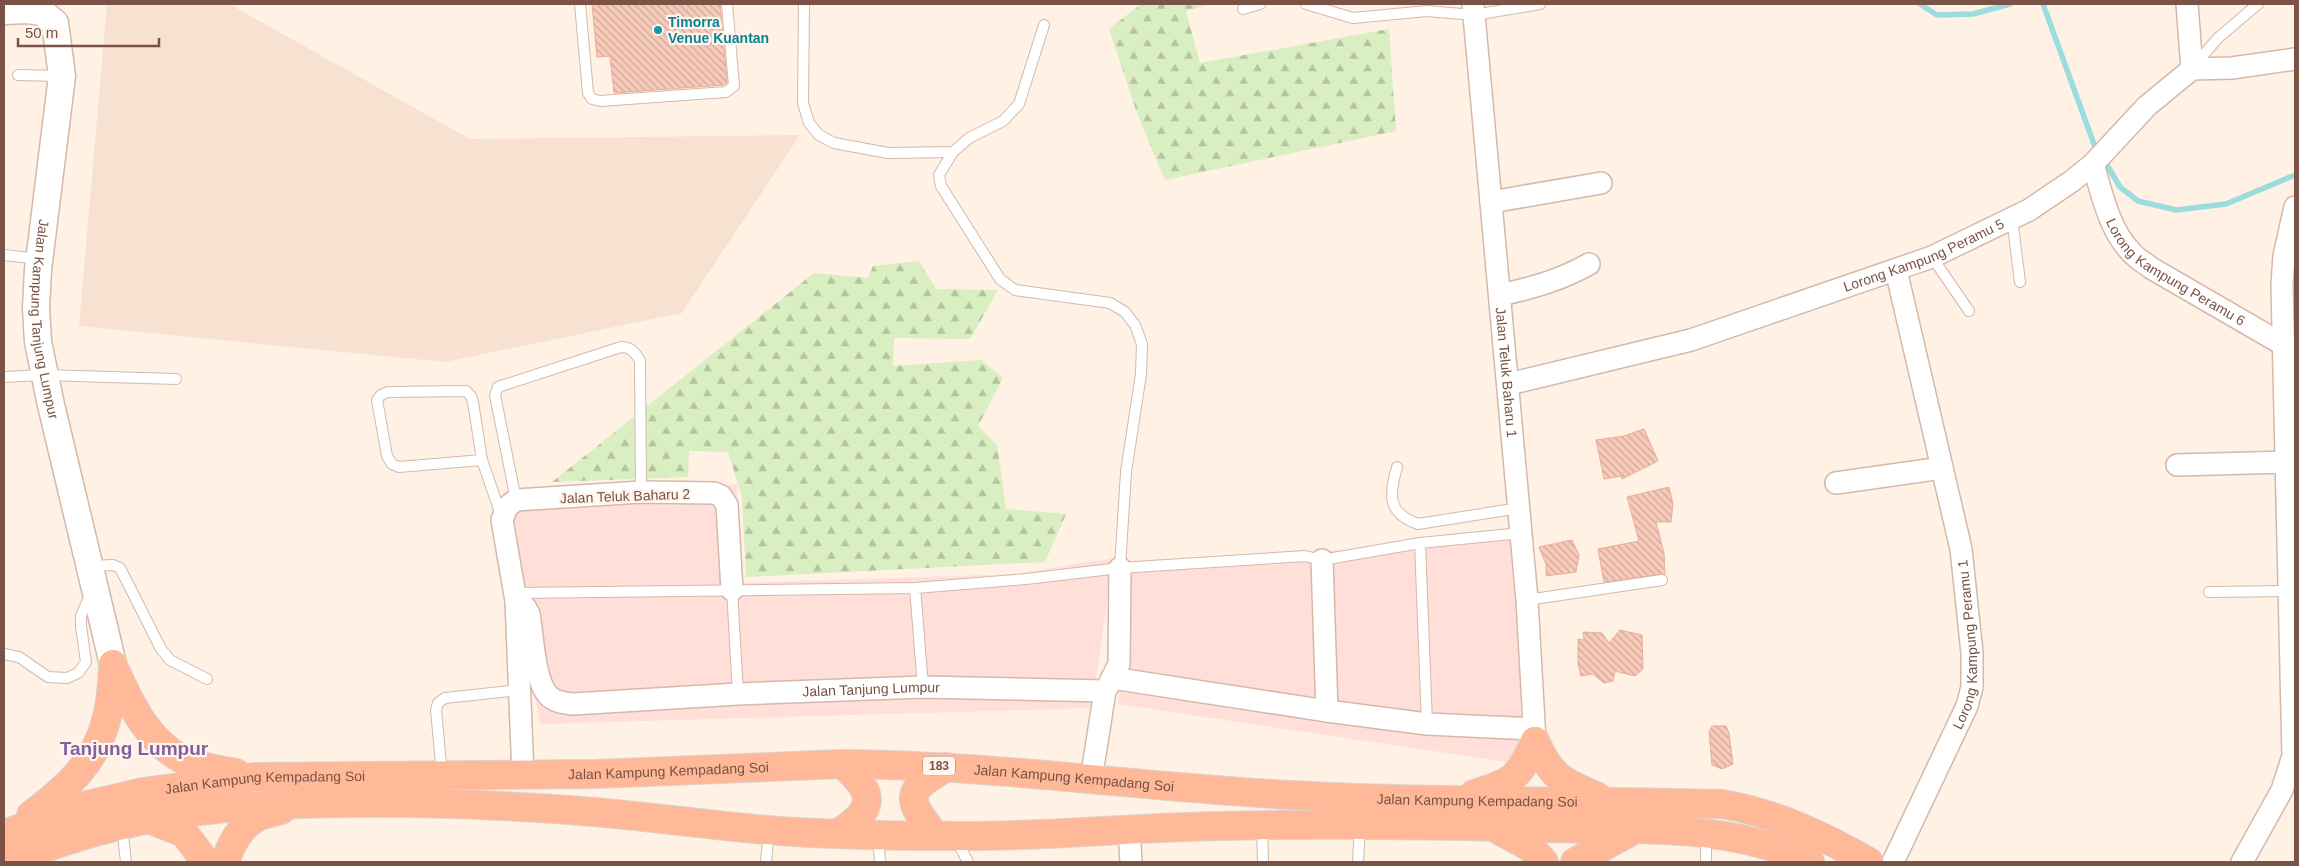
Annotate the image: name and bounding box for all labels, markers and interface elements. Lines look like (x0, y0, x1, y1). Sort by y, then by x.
place label: Timorra Venue Kuantan (668, 14, 769, 46)
scale bar (18, 15, 159, 47)
text: 50 m (25, 24, 58, 41)
marker: Timorra Venue Kuantan (652, 24, 664, 36)
street label: Lorong Kampung Peramu 5 (1841, 215, 2007, 295)
street label: Lorong Kampung Peramu 6 (2103, 216, 2248, 329)
street label: Jalan Kampung Tanjung Lumpur (28, 218, 62, 421)
street label: Jalan Teluk Baharu 1 (1493, 307, 1520, 438)
street label: Jalan Teluk Baharu 2 (560, 486, 691, 506)
street label: Lorong Kampung Peramu 1 (1949, 559, 1980, 732)
street label: Jalan Tanjung Lumpur (802, 679, 940, 700)
district label: Tanjung Lumpur (60, 738, 209, 759)
road number: 183 (923, 756, 955, 776)
street label: Jalan Kampung Kempadang Soi (568, 759, 769, 782)
street label: Jalan Kampung Kempadang Soi (973, 761, 1175, 795)
street label: Jalan Kampung Kempadang Soi (164, 768, 365, 797)
street label: Jalan Kampung Kempadang Soi (1376, 791, 1578, 810)

